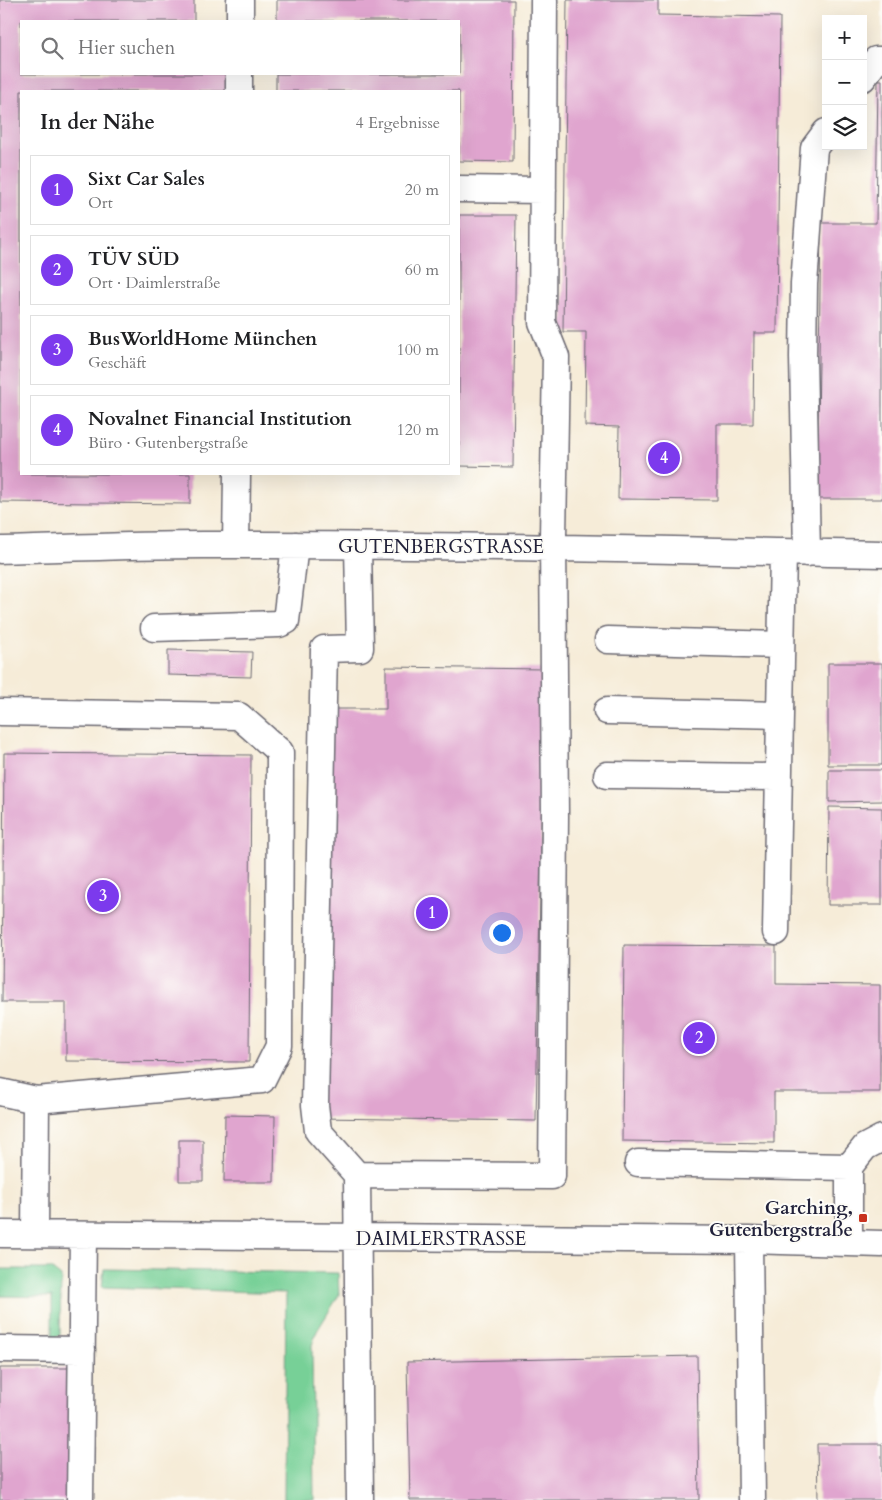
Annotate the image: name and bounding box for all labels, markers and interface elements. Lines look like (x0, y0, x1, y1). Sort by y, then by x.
map controls (822, 15, 867, 150)
button: + (822, 15, 867, 60)
search box (20, 20, 460, 75)
icon: search (38, 34, 66, 62)
text: Hier suchen (78, 35, 175, 61)
button: − (822, 60, 867, 105)
button: layers (822, 105, 867, 150)
text: In der Nähe (40, 108, 155, 137)
text: 4 Ergebnisse (355, 112, 440, 134)
text: Sixt Car Sales (88, 166, 205, 192)
text: 1 (53, 179, 61, 201)
text: 20 m (405, 179, 439, 201)
text: Ort (88, 192, 113, 214)
text: TÜV SÜD (88, 246, 179, 272)
text: 2 (53, 259, 61, 281)
text: 60 m (405, 259, 439, 281)
text: Ort · Daimlerstraße (88, 272, 220, 294)
text: BusWorldHome München (88, 326, 317, 352)
text: 3 (53, 339, 61, 361)
text: 100 m (397, 339, 439, 361)
text: Geschäft (88, 352, 146, 374)
text: Novalnet Financial Institution (88, 406, 352, 432)
text: 4 (53, 419, 61, 441)
text: 120 m (397, 419, 439, 441)
text: Büro · Gutenbergstraße (88, 432, 248, 454)
pin: 4 (648, 439, 680, 477)
street label: GUTENBERGSTRASSE (338, 534, 544, 560)
pin: 3 (87, 877, 119, 915)
pin: 1 (416, 894, 448, 932)
your location (489, 920, 515, 946)
pin: 2 (683, 1019, 715, 1057)
place label: Garching, Gutenbergstraße (709, 1195, 853, 1243)
marker: Garching, Gutenbergstraße (857, 1212, 869, 1224)
street label: DAIMLERSTRASSE (356, 1226, 526, 1252)

